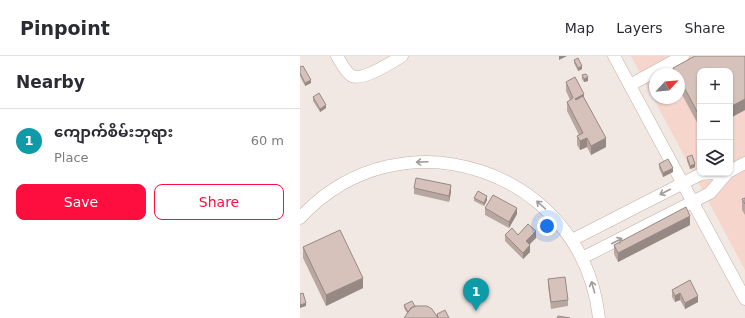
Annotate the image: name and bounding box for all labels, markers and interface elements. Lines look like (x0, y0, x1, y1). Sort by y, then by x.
text: Pinpoint (20, 17, 110, 39)
text: Map (565, 20, 594, 36)
text: Layers (616, 20, 663, 36)
text: Share (685, 20, 725, 36)
north arrow (649, 68, 685, 104)
map controls (697, 68, 733, 176)
button: + (697, 68, 733, 104)
text: Nearby (16, 72, 85, 92)
button: − (697, 104, 733, 140)
text: ကျောက်စိမ်းဘုရား (54, 123, 173, 141)
text: 1 (24, 133, 34, 148)
text: 60 m (251, 133, 284, 148)
button: layers (697, 140, 733, 176)
text: Place (54, 150, 89, 165)
one-way arrow (416, 158, 429, 166)
button: Save (16, 184, 146, 220)
button: Share (154, 184, 284, 220)
one-way arrow (660, 189, 672, 196)
one-way arrow (536, 201, 547, 210)
your location (537, 216, 557, 236)
one-way arrow (610, 236, 622, 244)
pin: 1 (463, 278, 489, 311)
one-way arrow (589, 281, 596, 294)

